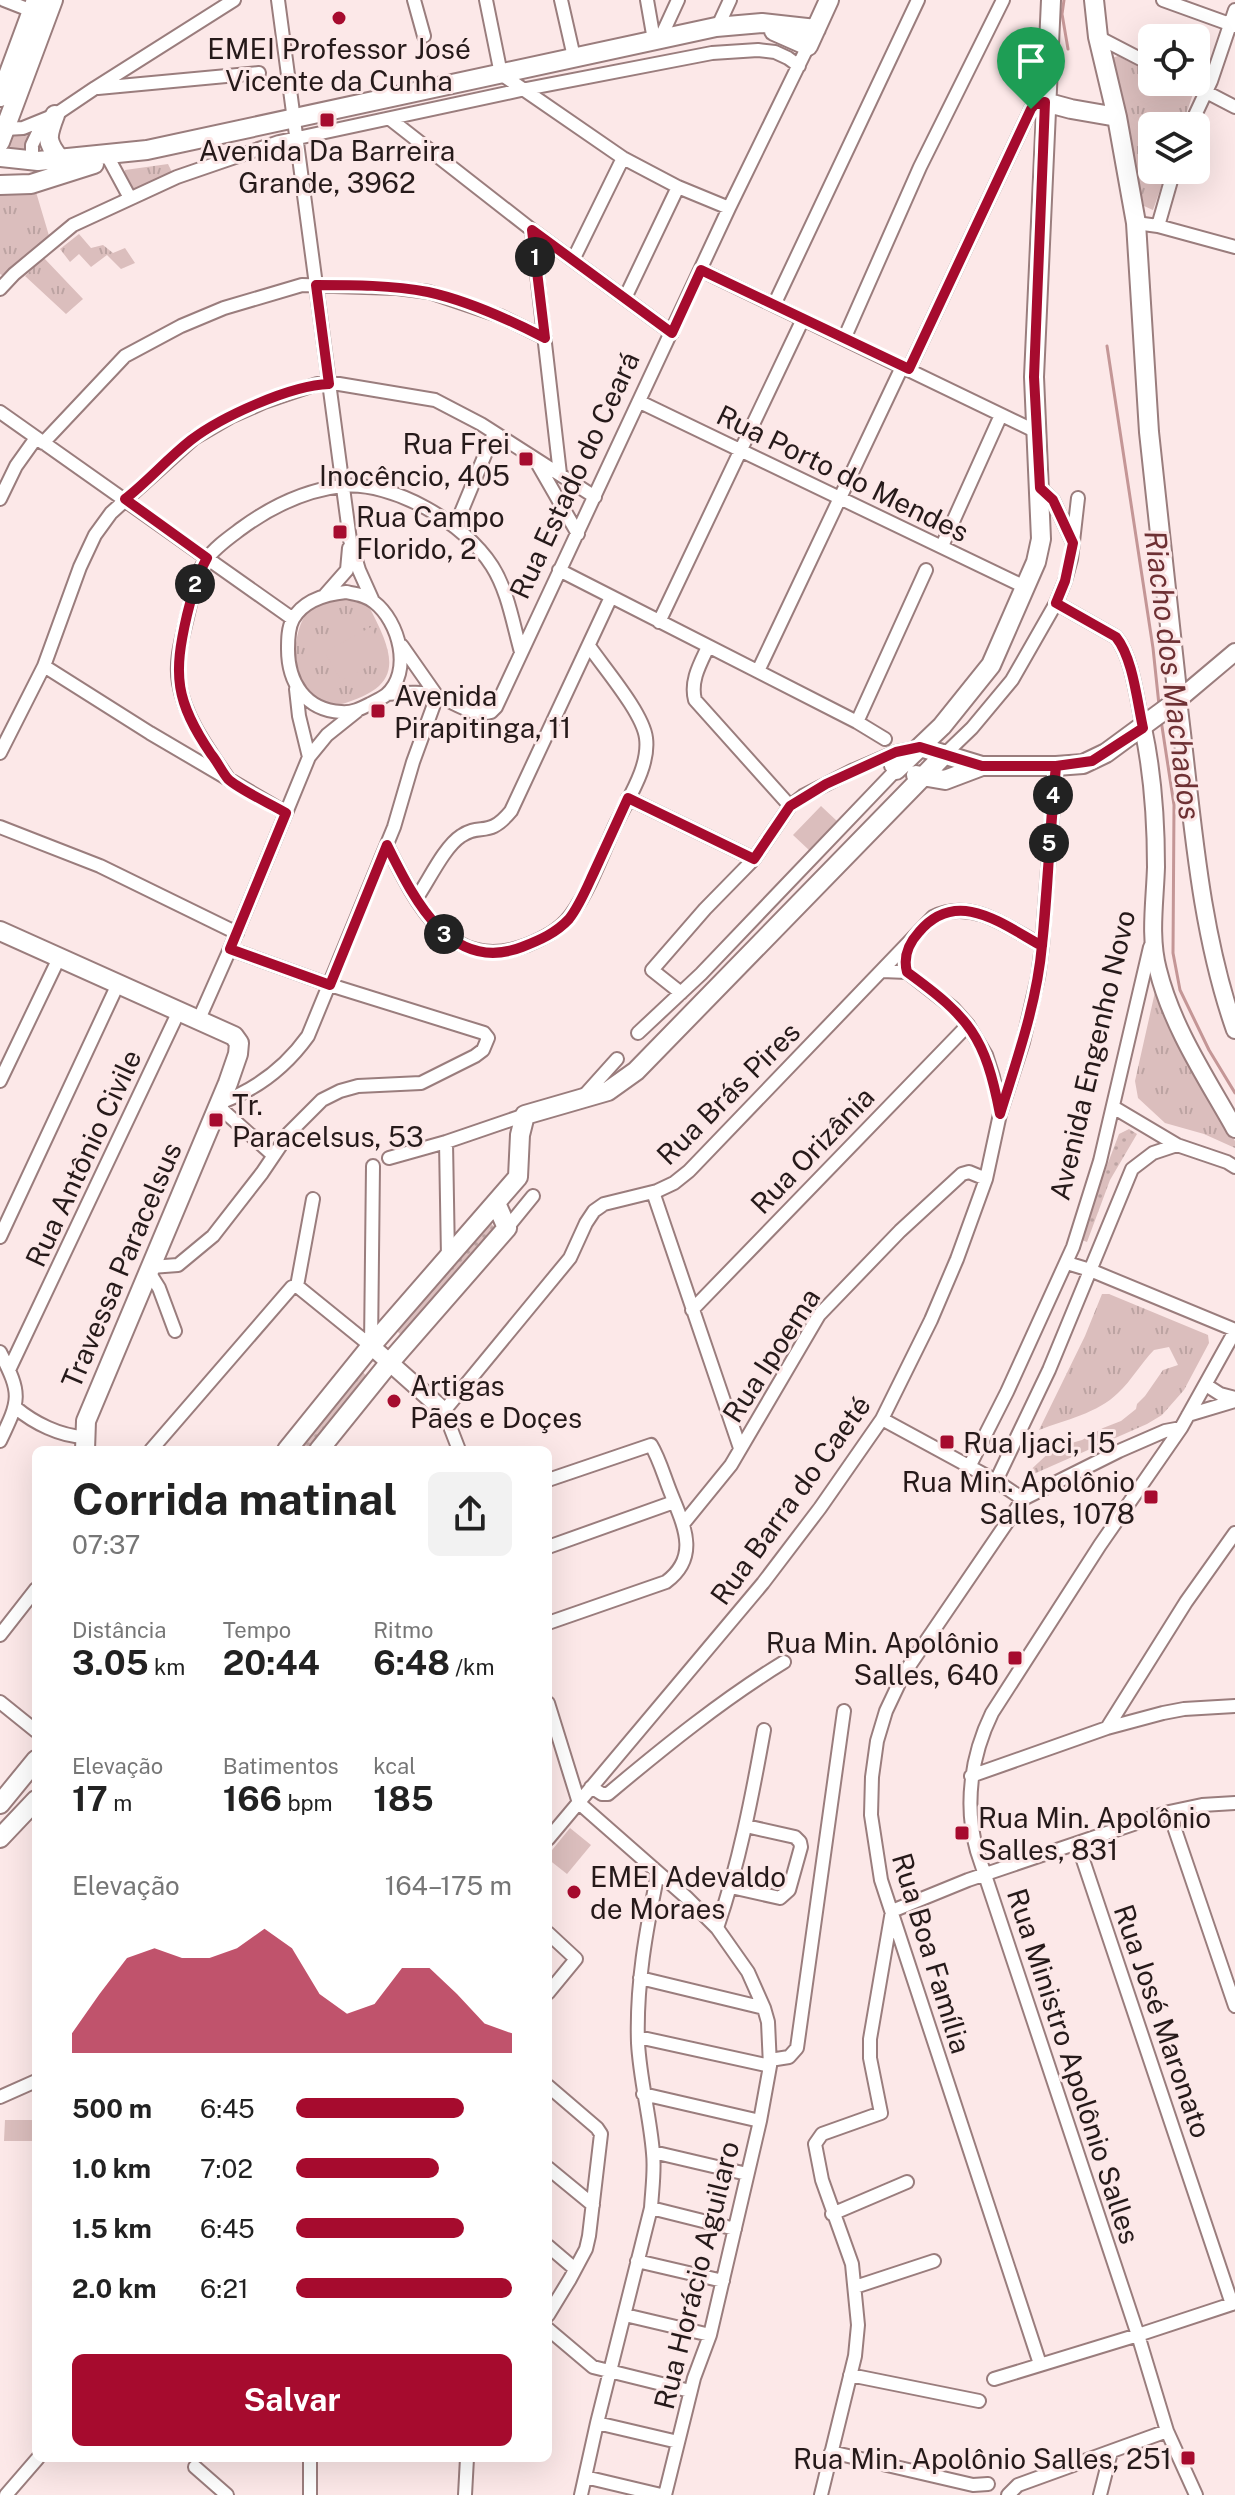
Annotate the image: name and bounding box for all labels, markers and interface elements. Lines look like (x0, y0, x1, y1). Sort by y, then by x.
marker: EMEI Professor José Vicente da Cunha (330, 9, 348, 27)
map controls (1138, 24, 1210, 184)
button: locate (1138, 24, 1210, 96)
pin (997, 27, 1065, 109)
place label: EMEI Professor José Vicente da Cunha (207, 32, 471, 97)
icon: arrive (1009, 39, 1053, 83)
marker: Avenida Da Barreira Grande, 3962 (318, 111, 336, 129)
button: layers (1138, 112, 1210, 184)
place label: Avenida Da Barreira Grande, 3962 (199, 134, 455, 199)
pin: 1 (515, 237, 555, 277)
text: 1 (530, 244, 540, 270)
street label: Rua Estado do Ceará (502, 346, 646, 604)
street label: Rua Porto do Mendes (712, 398, 974, 548)
place label: Rua Frei Inocêncio, 405 (319, 427, 510, 492)
marker: Rua Frei Inocêncio, 405 (517, 450, 535, 468)
place label: Rua Campo Florido, 2 (356, 500, 505, 565)
marker: Rua Campo Florido, 2 (331, 523, 349, 541)
water label: Riacho dos Machados (1137, 528, 1209, 822)
pin: 2 (175, 564, 215, 604)
text: 2 (188, 571, 202, 597)
place label: Avenida Pirapitinga, 11 (394, 679, 571, 744)
marker: Avenida Pirapitinga, 11 (369, 702, 387, 720)
pin: 4 (1033, 775, 1073, 815)
text: 4 (1046, 782, 1060, 808)
pin: 5 (1029, 823, 1069, 863)
text: 5 (1042, 830, 1056, 856)
street label: Avenida Engenho Novo (1043, 907, 1141, 1203)
pin: 3 (424, 914, 464, 954)
text: 3 (437, 921, 451, 947)
street label: Rua Brás Pires (650, 1015, 806, 1171)
street label: Rua Antônio Civile (18, 1044, 148, 1272)
street label: Rua Orizânia (743, 1080, 881, 1220)
place label: Tr. Paracelsus, 53 (232, 1088, 424, 1153)
marker: Tr. Paracelsus, 53 (207, 1111, 225, 1129)
street label: Travessa Paracelsus (54, 1137, 188, 1393)
street label: Rua Ipoema (715, 1282, 827, 1428)
place label: Artigas Pães e Doçes (410, 1369, 582, 1434)
street label: Rua Barra do Caeté (703, 1389, 877, 1611)
marker: Artigas Pães e Doçes (385, 1392, 403, 1410)
place label: Rua Ijaci, 15 (963, 1426, 1116, 1459)
marker: Rua Ijaci, 15 (938, 1433, 956, 1451)
place label: Rua Min. Apolônio Salles, 1078 (902, 1465, 1135, 1530)
button: share (428, 1472, 512, 1556)
text: Corrida matinal (72, 1473, 398, 1525)
marker: Rua Min. Apolônio Salles, 1078 (1142, 1488, 1160, 1506)
text: 07:37 (72, 1529, 140, 1560)
text: Distância (72, 1617, 166, 1643)
text: Tempo (223, 1617, 291, 1643)
text: Ritmo (373, 1617, 434, 1643)
place label: Rua Min. Apolônio Salles, 640 (766, 1626, 999, 1691)
text: 3.05 (72, 1643, 149, 1683)
text: 20:44 (223, 1643, 320, 1683)
text: 6:48 (373, 1643, 450, 1683)
marker: Rua Min. Apolônio Salles, 640 (1006, 1649, 1024, 1667)
text: km (149, 1654, 185, 1680)
text: /km (450, 1654, 494, 1680)
text: Elevação (72, 1753, 163, 1779)
text: Batimentos (223, 1753, 339, 1779)
text: kcal (373, 1753, 416, 1779)
text: 17 (72, 1779, 108, 1819)
text: 166 (223, 1779, 282, 1819)
text: 185 (373, 1779, 434, 1819)
text: m (108, 1790, 132, 1816)
text: bpm (282, 1790, 333, 1816)
place label: Rua Min. Apolônio Salles, 831 (978, 1801, 1211, 1866)
marker: Rua Min. Apolônio Salles, 831 (953, 1824, 971, 1842)
street label: Rua Boa Família (886, 1849, 978, 2057)
place label: EMEI Adevaldo de Moraes (590, 1860, 786, 1925)
text: Elevação (72, 1870, 180, 1901)
text: 164–175 m (385, 1870, 512, 1901)
marker: EMEI Adevaldo de Moraes (565, 1883, 583, 1901)
street label: Rua Ministro Apolônio Salles (1001, 1884, 1147, 2248)
street label: Rua José Maronato (1108, 1900, 1218, 2142)
text: 500 m (72, 2093, 152, 2124)
text: 6:45 (200, 2093, 255, 2124)
street label: Rua Horácio Aguilaro (647, 2138, 745, 2412)
text: 1.0 km (72, 2153, 151, 2184)
text: 7:02 (200, 2153, 253, 2184)
text: 1.5 km (72, 2213, 152, 2244)
text: 6:45 (200, 2213, 255, 2244)
text: 2.0 km (72, 2273, 157, 2304)
text: 6:21 (200, 2273, 249, 2304)
button: Salvar (72, 2354, 512, 2446)
place label: Rua Min. Apolônio Salles, 251 (793, 2442, 1172, 2475)
marker: Rua Min. Apolônio Salles, 251 (1179, 2449, 1197, 2467)

